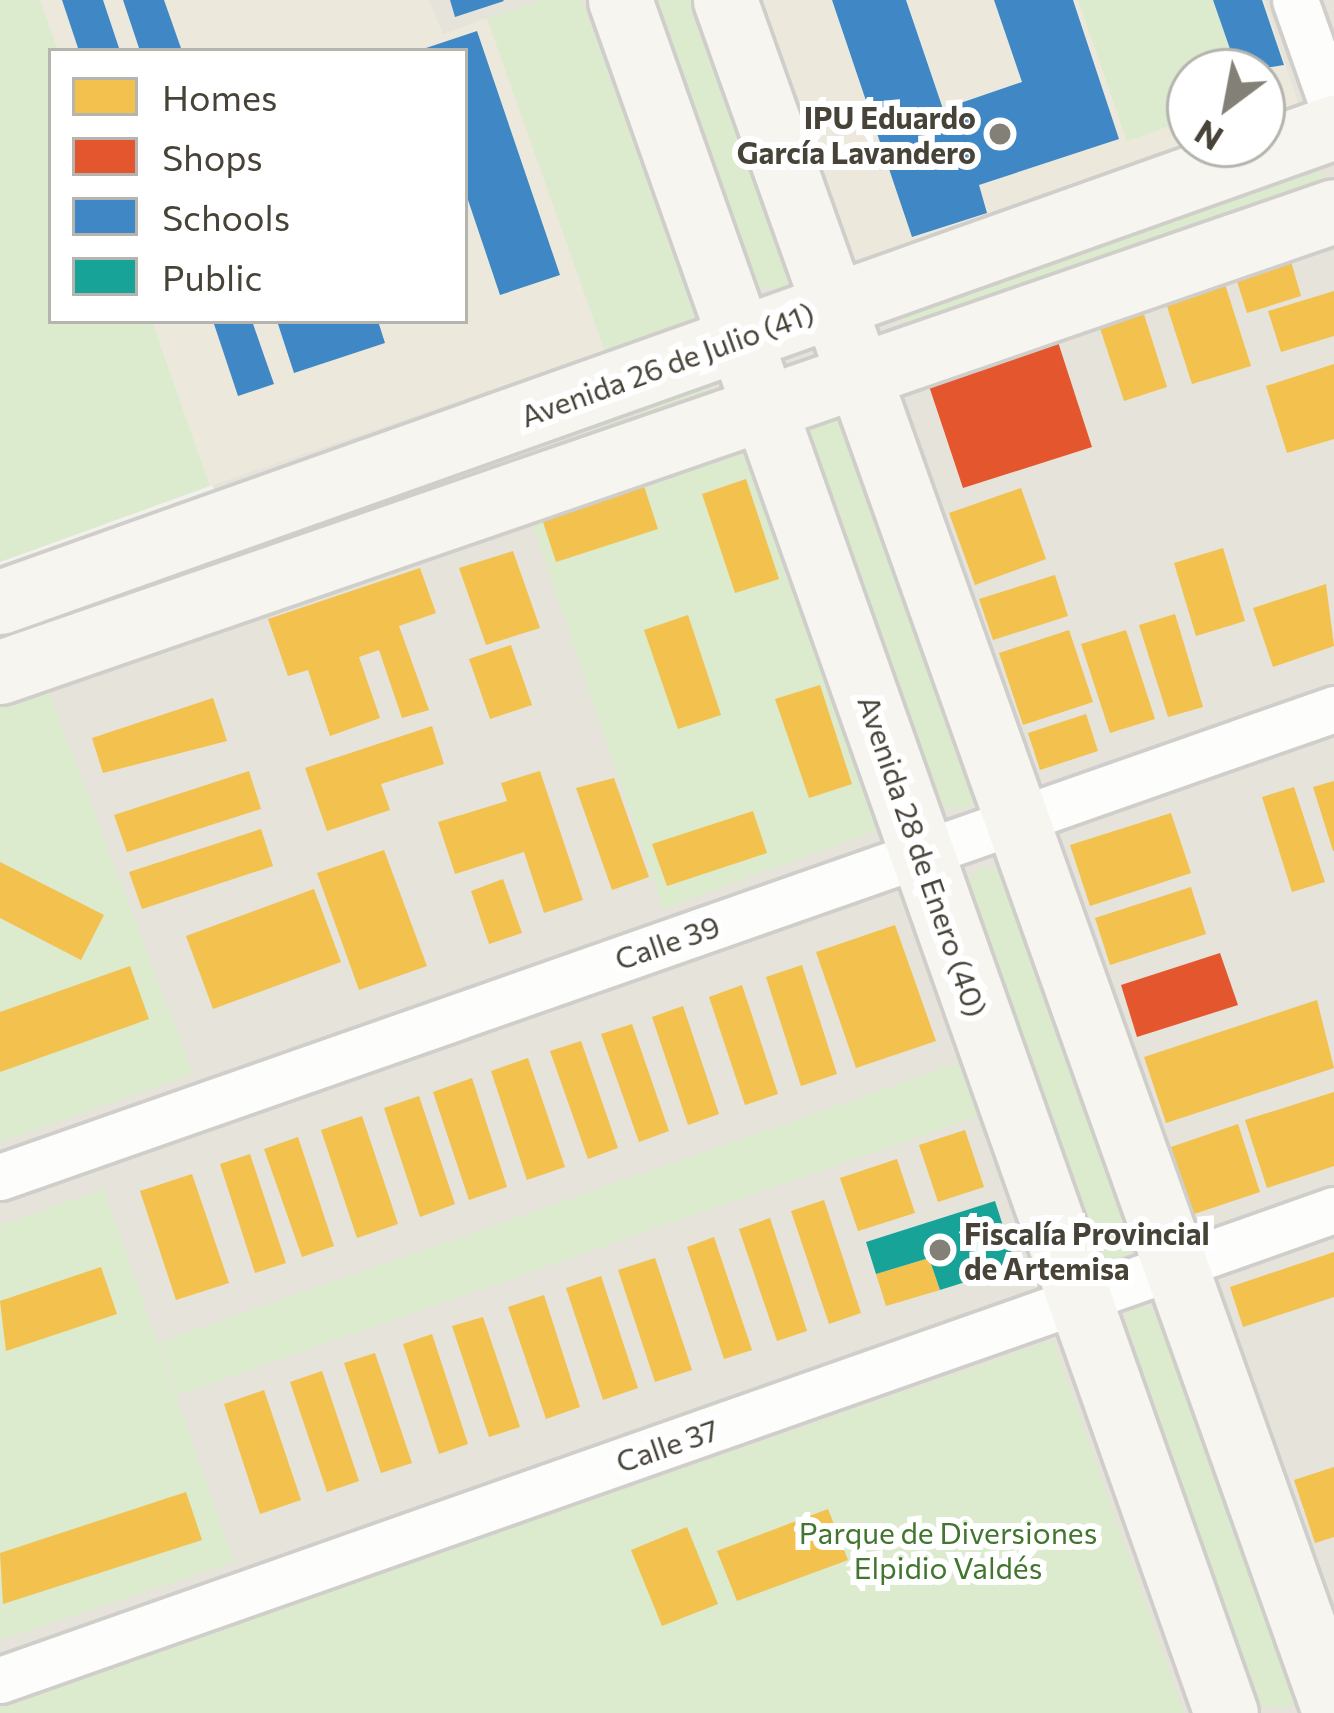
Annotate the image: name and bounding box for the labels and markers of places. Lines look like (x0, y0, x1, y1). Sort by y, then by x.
place label: IPU Eduardo García Lavandero (737, 99, 976, 170)
marker: IPU Eduardo García Lavandero (987, 121, 1013, 147)
place label: Fiscalía Provincial de Artemisa (964, 1215, 1210, 1286)
marker: Fiscalía Provincial de Artemisa (927, 1237, 953, 1263)

